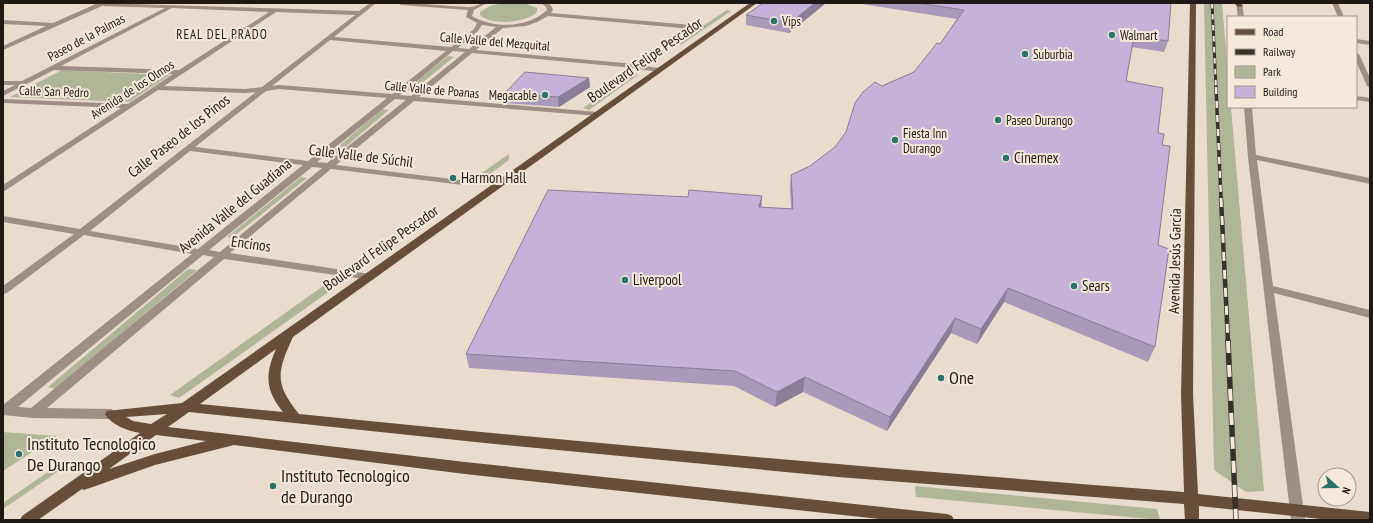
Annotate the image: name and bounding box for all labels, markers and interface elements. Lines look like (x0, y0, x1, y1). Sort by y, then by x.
street label: Paseo de la Palmas (45, 10, 128, 65)
street label: Boulevard Felipe Pescador (583, 12, 707, 106)
place label: Vips (781, 13, 801, 30)
marker: Vips (769, 16, 779, 26)
legend (1227, 16, 1357, 108)
text: Road (1263, 24, 1283, 39)
district label: REAL DEL PRADO (176, 26, 268, 43)
place label: Walmart (1120, 27, 1158, 44)
street label: Calle Valle del Mezquital (439, 28, 551, 55)
marker: Walmart (1107, 30, 1117, 40)
text: Railway (1263, 44, 1296, 59)
place label: Suburbia (1033, 46, 1073, 63)
marker: Suburbia (1020, 49, 1030, 59)
street label: Avenida de los Olmos (87, 56, 177, 123)
text: Park (1263, 64, 1281, 79)
street label: Calle Valle de Poanas (384, 77, 480, 102)
street label: Calle San Pedro (19, 82, 90, 101)
text: Building (1263, 84, 1298, 99)
place label: Megacable (489, 87, 537, 104)
street label: Calle Paseo de los Pinos (124, 90, 234, 181)
marker: Megacable (540, 90, 550, 100)
place label: Paseo Durango (1006, 112, 1073, 129)
marker: Paseo Durango (993, 115, 1003, 125)
place label: Fiesta Inn Durango (903, 125, 947, 157)
marker: Fiesta Inn Durango (890, 135, 900, 145)
street label: Calle Valle de Súchil (308, 140, 415, 171)
place label: Cinemex (1014, 148, 1059, 167)
marker: Cinemex (1001, 153, 1011, 163)
street label: Avenida Valle del Guadiana (174, 154, 295, 257)
place label: Harmon Hall (461, 168, 527, 187)
marker: Harmon Hall (448, 173, 458, 183)
street label: Boulevard Felipe Pescador (319, 200, 443, 294)
street label: Avenida Jesús García (1164, 208, 1185, 314)
street label: Encinos (230, 231, 272, 256)
place label: Liverpool (633, 270, 682, 289)
marker: Liverpool (620, 275, 630, 285)
place label: Sears (1082, 276, 1110, 295)
marker: Sears (1069, 281, 1079, 291)
place label: One (949, 366, 974, 389)
marker: One (936, 373, 946, 383)
place label: Instituto Tecnologico De Durango (27, 432, 156, 476)
marker: Instituto Tecnologico De Durango (14, 449, 24, 459)
place label: Instituto Tecnologico de Durango (281, 464, 410, 508)
north arrow (1317, 467, 1357, 507)
marker: Instituto Tecnologico de Durango (268, 481, 278, 491)
text: N (1339, 485, 1354, 496)

